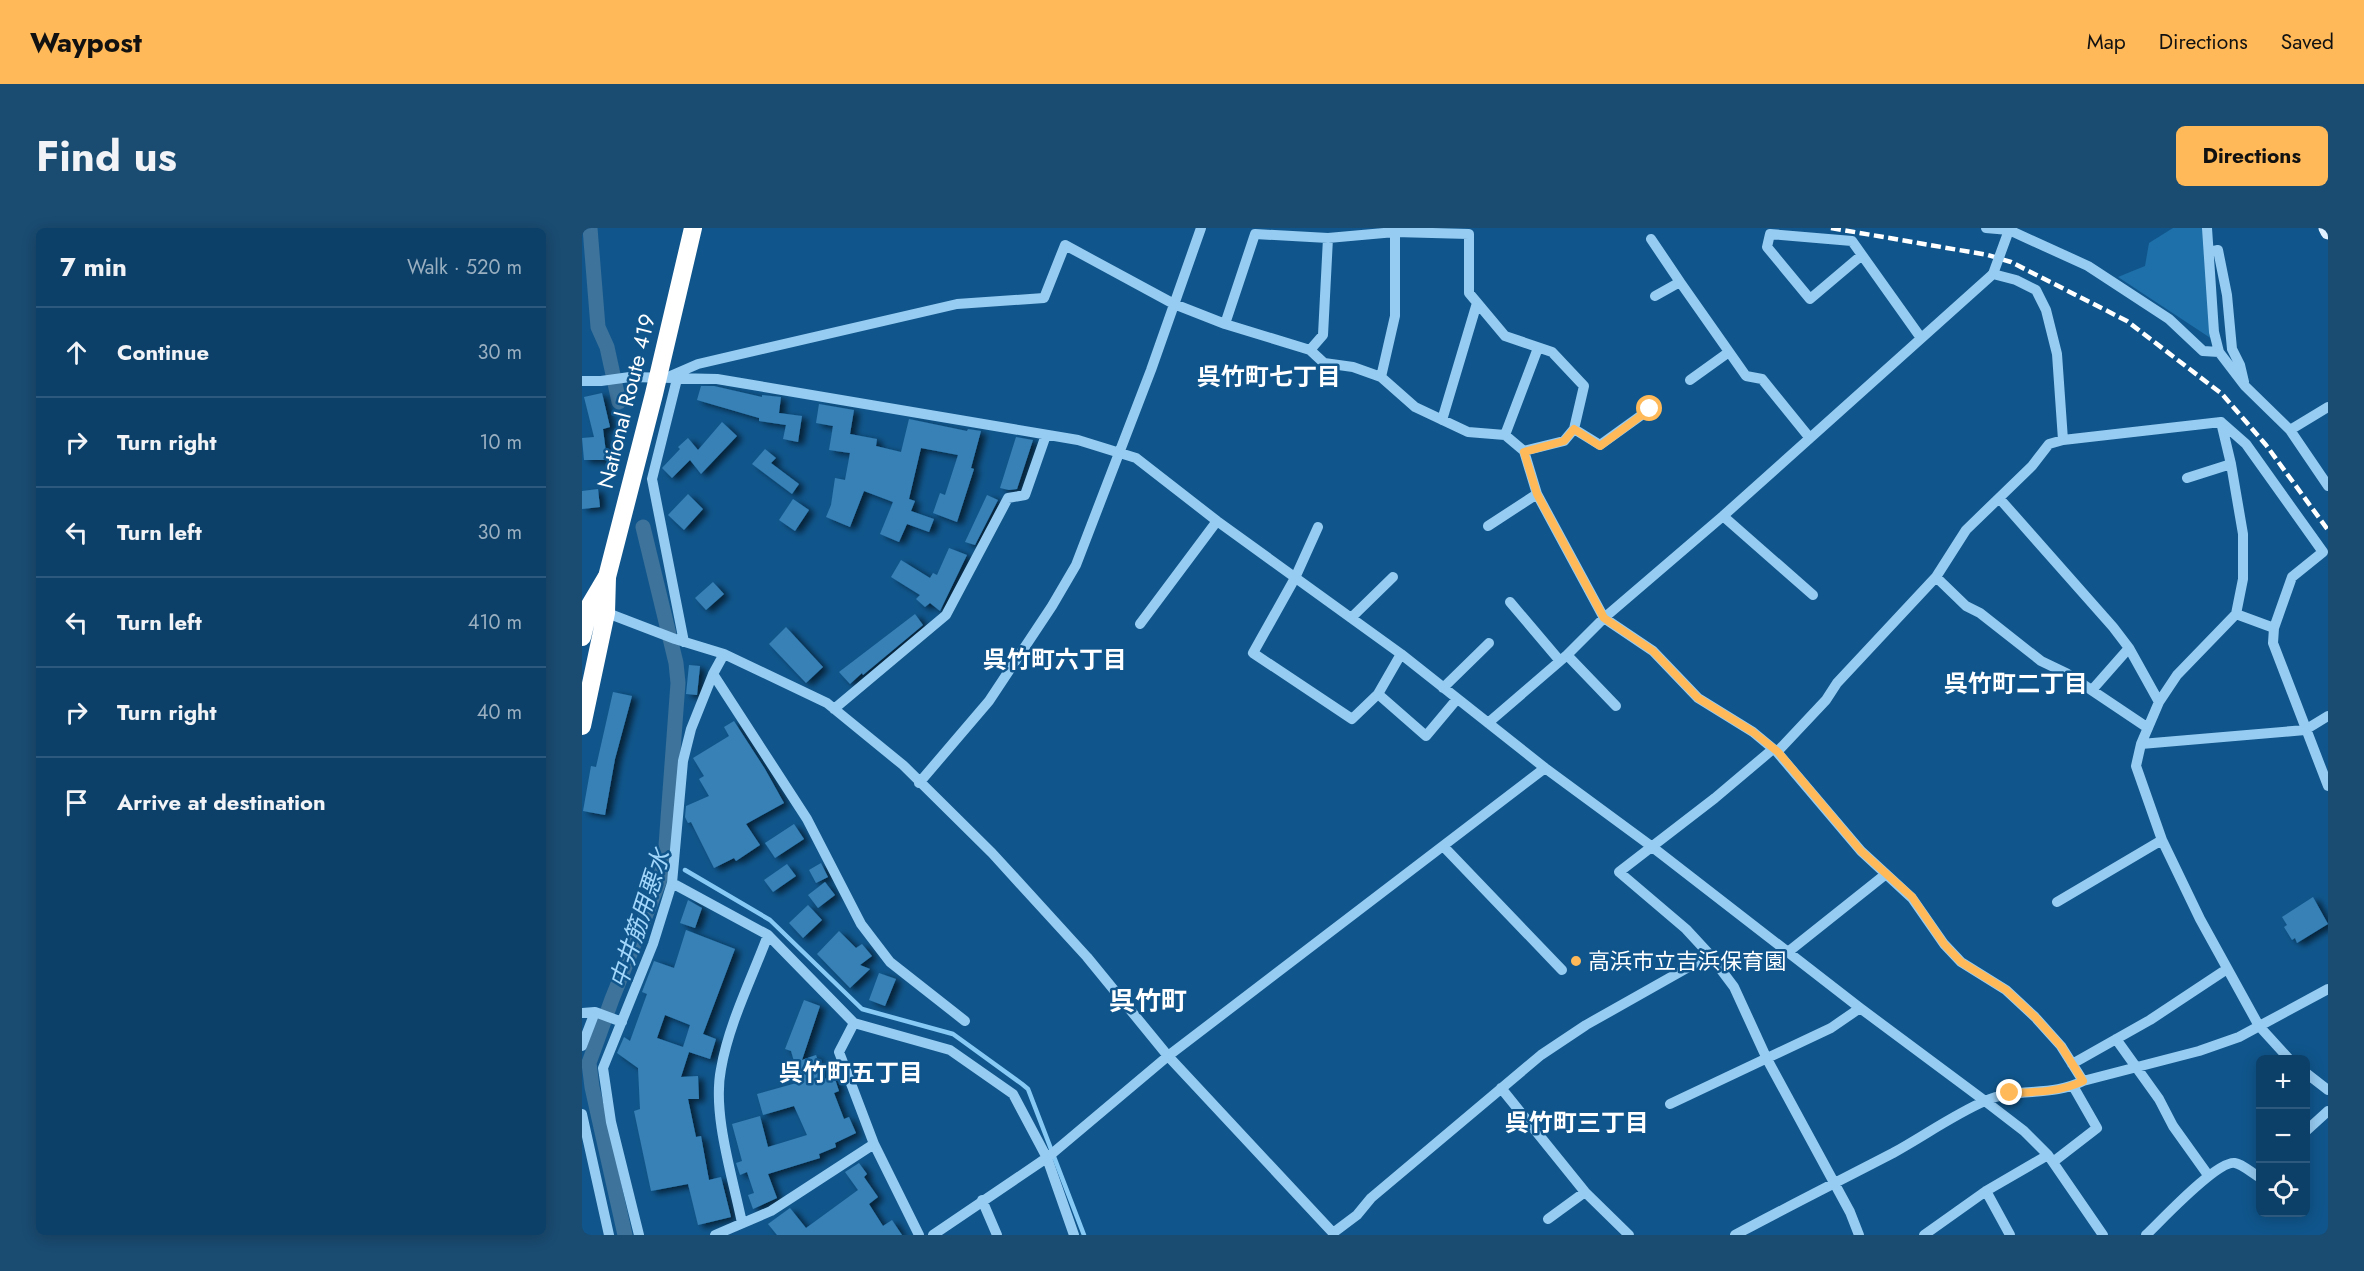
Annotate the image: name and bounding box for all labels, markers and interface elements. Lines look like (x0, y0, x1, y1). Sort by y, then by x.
text: Waypost (30, 22, 142, 63)
text: Map (2087, 27, 2126, 57)
text: Directions (2159, 27, 2248, 57)
text: Saved (2281, 27, 2334, 57)
text: Find us (36, 126, 177, 187)
button: Directions (2176, 126, 2328, 186)
text: 7 min (60, 248, 127, 286)
text: Walk · 520 m (407, 253, 522, 282)
street label: National Route 419 (589, 310, 663, 492)
icon: ahead (60, 336, 93, 369)
text: Continue (117, 336, 209, 368)
text: 30 m (477, 338, 522, 367)
district label: 呉竹町七丁目 (1197, 359, 1341, 394)
route start (1636, 395, 1662, 421)
icon: right (60, 426, 93, 459)
text: Turn right (117, 426, 217, 458)
text: 10 m (479, 428, 522, 457)
icon: left (60, 516, 93, 549)
text: Turn left (117, 516, 202, 548)
text: 30 m (477, 518, 522, 547)
icon: left (60, 606, 93, 639)
text: Turn left (117, 606, 202, 638)
text: 410 m (468, 608, 522, 637)
district label: 呉竹町六丁目 (983, 642, 1127, 677)
district label: 呉竹町二丁目 (1944, 666, 2088, 701)
icon: right (60, 696, 93, 729)
text: Turn right (117, 696, 217, 728)
text: 40 m (477, 698, 522, 727)
icon: arrive (60, 786, 93, 819)
text: Arrive at destination (117, 786, 326, 818)
water label: 中井筋用悪水 (601, 842, 679, 993)
place label: 高浜市立吉浜保育園 (1588, 945, 1786, 977)
marker: 高浜市立吉浜保育園 (1569, 954, 1583, 968)
district label: 呉竹町 (1109, 982, 1187, 1020)
district label: 呉竹町五丁目 (779, 1055, 923, 1090)
map controls (2256, 1055, 2310, 1217)
button: + (2256, 1055, 2310, 1109)
route end (1996, 1079, 2022, 1105)
district label: 呉竹町三丁目 (1505, 1105, 1649, 1140)
button: − (2256, 1109, 2310, 1163)
button: locate (2256, 1163, 2310, 1217)

